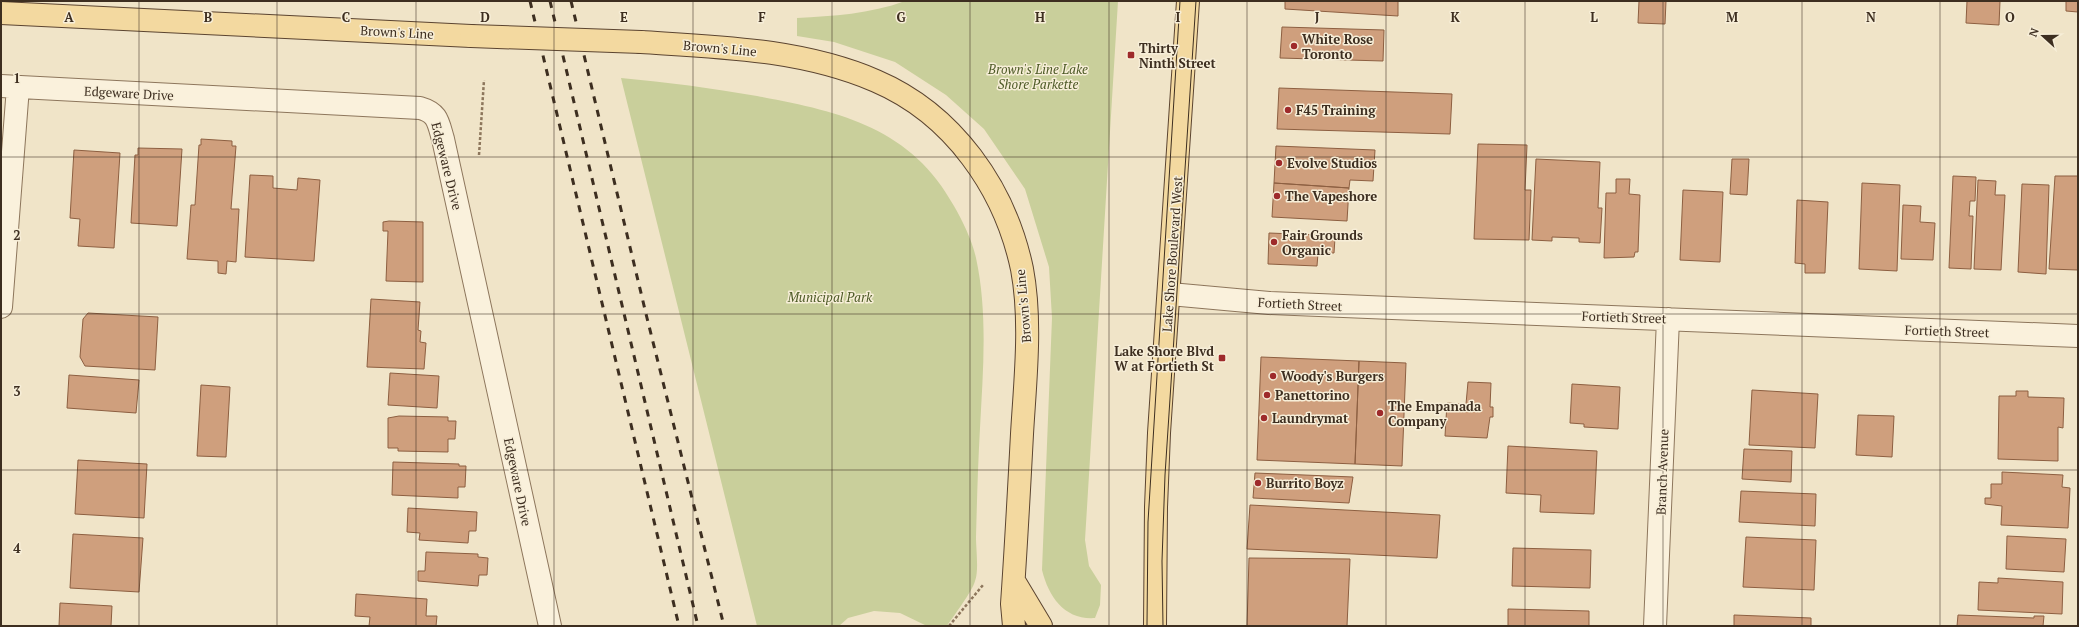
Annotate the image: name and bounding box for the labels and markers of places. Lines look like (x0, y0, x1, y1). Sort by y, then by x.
place label: White Rose Toronto (1302, 30, 1373, 63)
place label: Thirty Ninth Street (1139, 39, 1217, 72)
marker: White Rose Toronto (1289, 41, 1299, 51)
marker: Thirty Ninth Street (1126, 50, 1136, 60)
place label: F45 Training (1296, 101, 1376, 119)
marker: F45 Training (1283, 105, 1293, 115)
place label: Evolve Studios (1287, 154, 1377, 172)
marker: Evolve Studios (1274, 158, 1284, 168)
place label: The Vapeshore (1285, 187, 1377, 205)
marker: The Vapeshore (1272, 191, 1282, 201)
place label: Fair Grounds Organic (1282, 226, 1363, 259)
marker: Fair Grounds Organic (1269, 237, 1279, 247)
place label: Lake Shore Blvd W at Fortieth St (1114, 342, 1215, 375)
marker: Lake Shore Blvd W at Fortieth St (1217, 353, 1227, 363)
place label: Woody's Burgers (1281, 367, 1384, 385)
marker: Woody's Burgers (1268, 371, 1278, 381)
place label: Panettorino (1275, 386, 1350, 404)
marker: Panettorino (1262, 390, 1272, 400)
place label: The Empanada Company (1388, 397, 1482, 430)
marker: The Empanada Company (1375, 408, 1385, 418)
place label: Laundrymat (1272, 409, 1349, 427)
marker: Laundrymat (1259, 413, 1269, 423)
place label: Burrito Boyz (1266, 474, 1344, 492)
marker: Burrito Boyz (1253, 478, 1263, 488)

